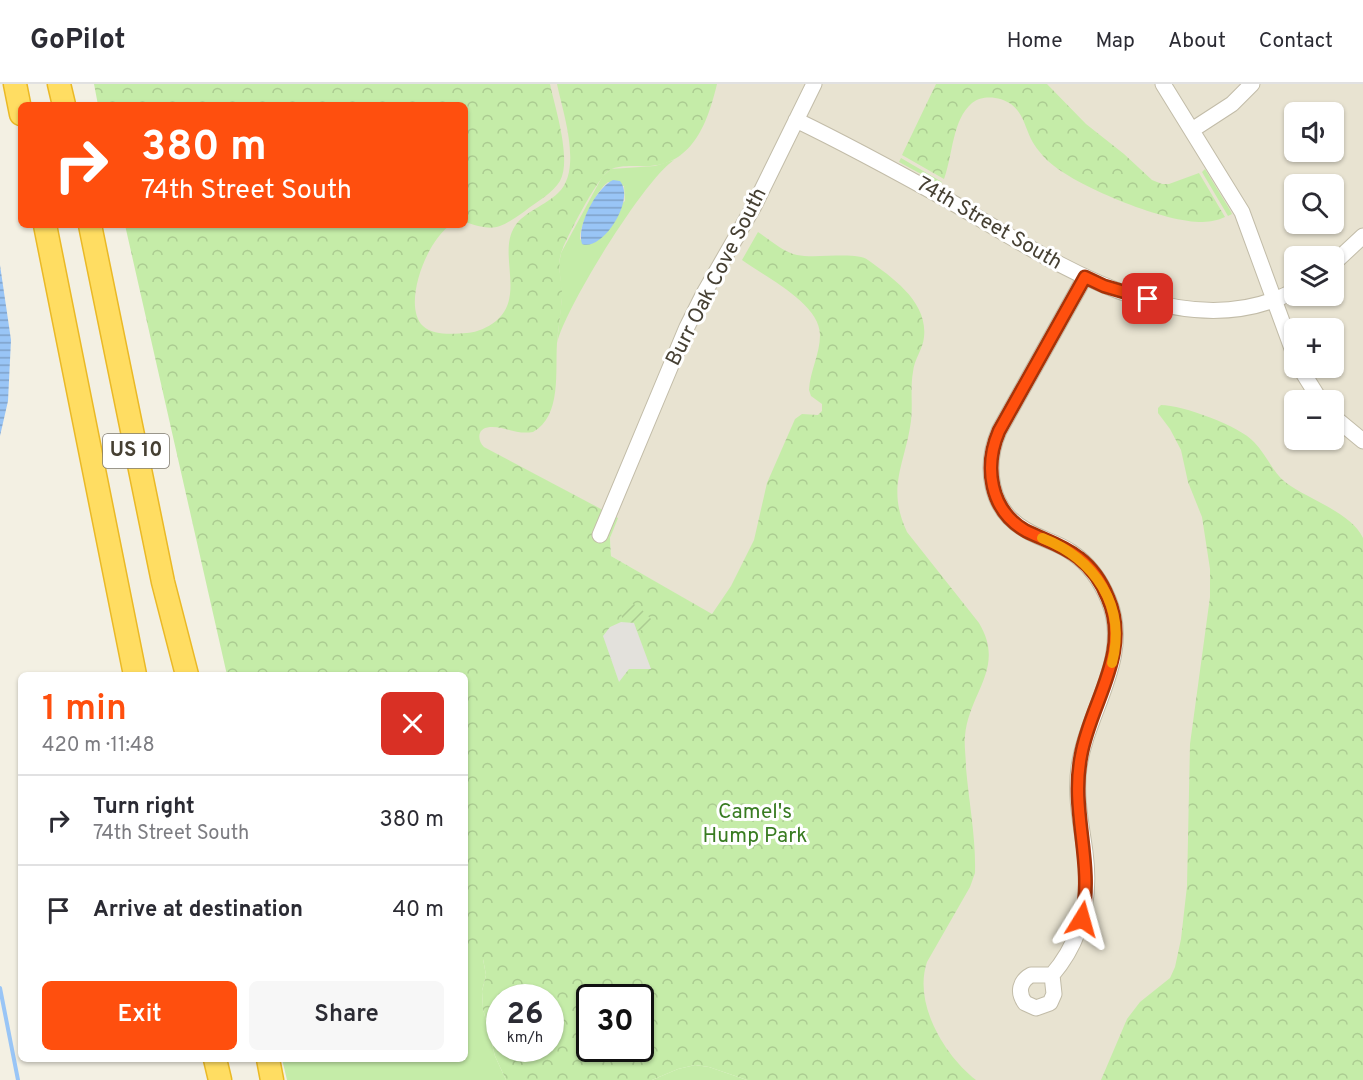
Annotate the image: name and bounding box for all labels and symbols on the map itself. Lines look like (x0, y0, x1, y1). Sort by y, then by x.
street label: 74th Street South (911, 171, 1067, 277)
street label: Burr Oak Cove South (660, 183, 774, 371)
pin (1122, 273, 1173, 324)
road number: US 10 (103, 434, 169, 468)
park label: Camel's Hump Park (703, 799, 807, 850)
position arrow (1050, 887, 1114, 951)
speed limit sign: 30 (576, 984, 654, 1062)

